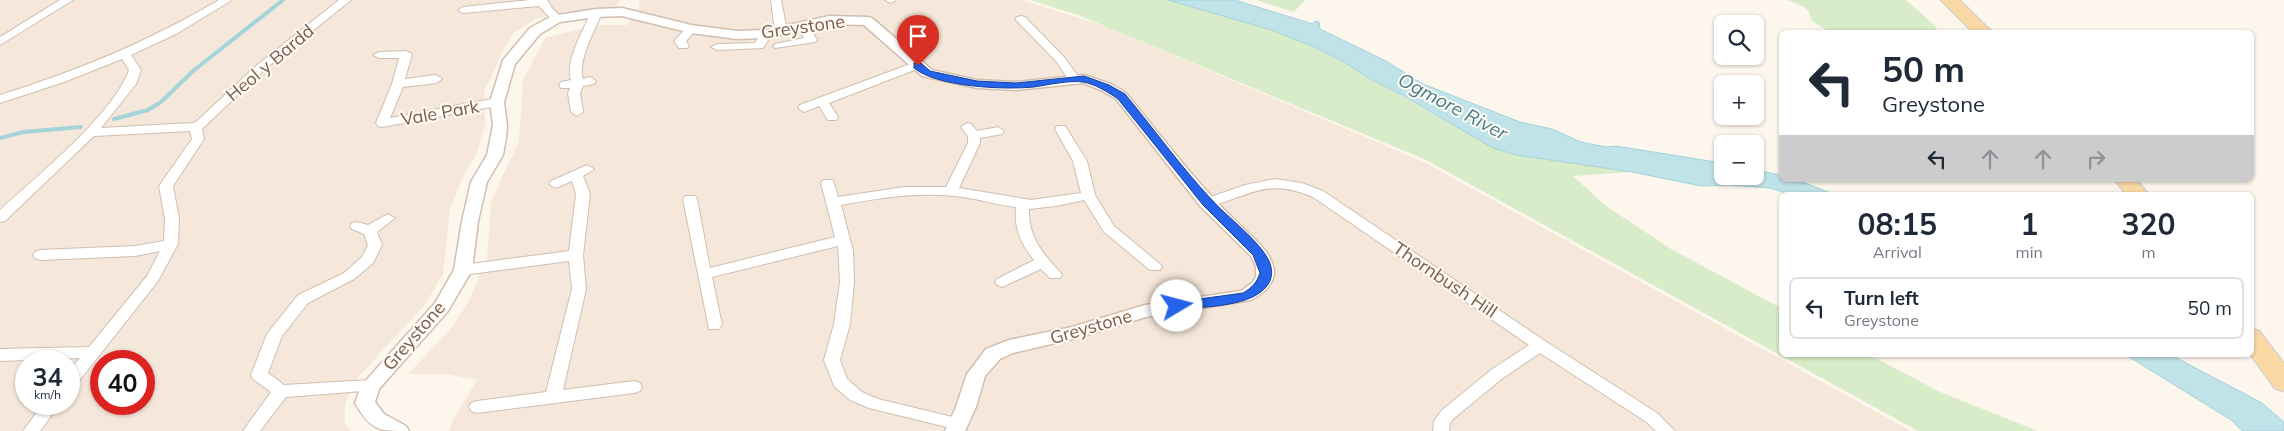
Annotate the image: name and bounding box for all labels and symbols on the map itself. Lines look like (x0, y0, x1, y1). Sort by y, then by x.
street label: Greystone (760, 9, 846, 44)
pin (897, 15, 939, 66)
street label: Heol y Bardd (221, 19, 318, 106)
water label: Ogmore River (1394, 67, 1513, 145)
street label: Vale Park (399, 94, 482, 131)
street label: Thornbush Hill (1389, 236, 1502, 323)
position arrow (1150, 279, 1202, 331)
street label: Greystone (377, 296, 450, 375)
street label: Greystone (1047, 304, 1135, 349)
speed limit sign: 40 (90, 350, 155, 415)

